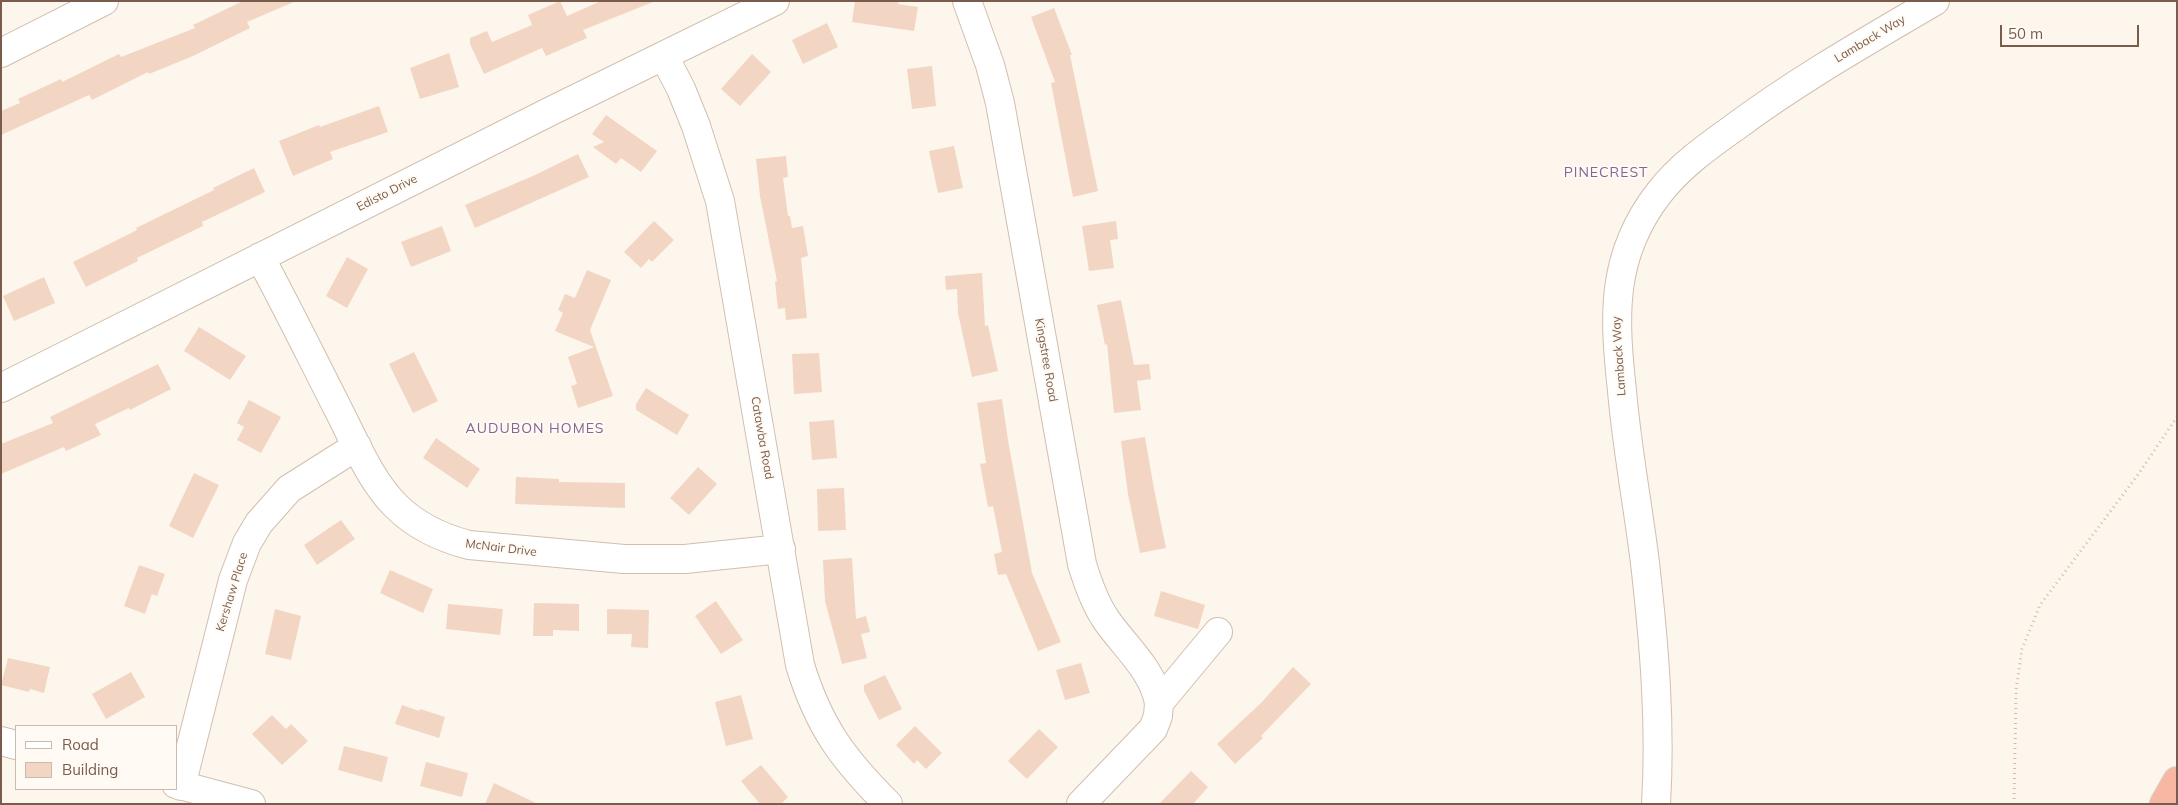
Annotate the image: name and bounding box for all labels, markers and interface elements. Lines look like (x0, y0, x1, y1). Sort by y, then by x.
street label: Lamback Way (1832, 12, 1908, 66)
scale bar (2003, 15, 2142, 47)
text: 50 m (2008, 24, 2043, 43)
district label: PINECREST (1563, 165, 1649, 181)
street label: Edisto Drive (354, 172, 420, 214)
street label: Lamback Way (1609, 316, 1629, 396)
street label: Kingstree Road (1032, 317, 1060, 403)
street label: Catawba Road (748, 395, 776, 481)
district label: AUDUBON HOMES (464, 421, 606, 437)
street label: McNair Drive (465, 536, 537, 560)
street label: Kershaw Place (213, 551, 251, 633)
legend (15, 725, 178, 790)
text: Road (62, 735, 99, 754)
text: Building (62, 760, 118, 779)

